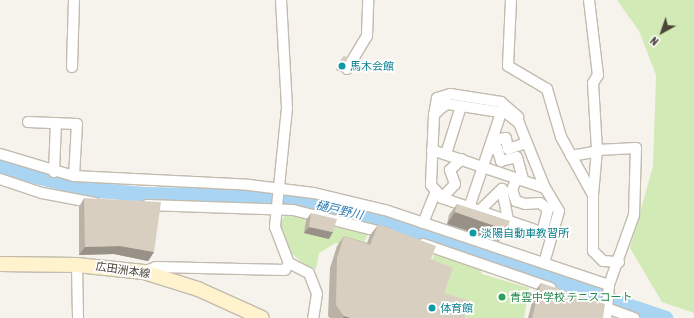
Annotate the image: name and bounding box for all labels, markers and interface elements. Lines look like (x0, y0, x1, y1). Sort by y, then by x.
north arrow (642, 12, 682, 52)
text: N (648, 35, 661, 48)
place label: 馬木会館 (350, 59, 394, 73)
marker: 馬木会館 (337, 61, 347, 71)
water label: 樋戸野川 (314, 199, 364, 223)
place label: 淡陽自動車教習所 (481, 226, 569, 240)
marker: 淡陽自動車教習所 (468, 228, 478, 238)
street label: 広田洲本線 (95, 260, 151, 280)
place label: 青雲中学校 テニスコート (510, 290, 633, 304)
marker: 青雲中学校 テニスコート (497, 292, 507, 302)
place label: 体育館 (440, 301, 473, 315)
marker: 体育館 (427, 303, 437, 313)

